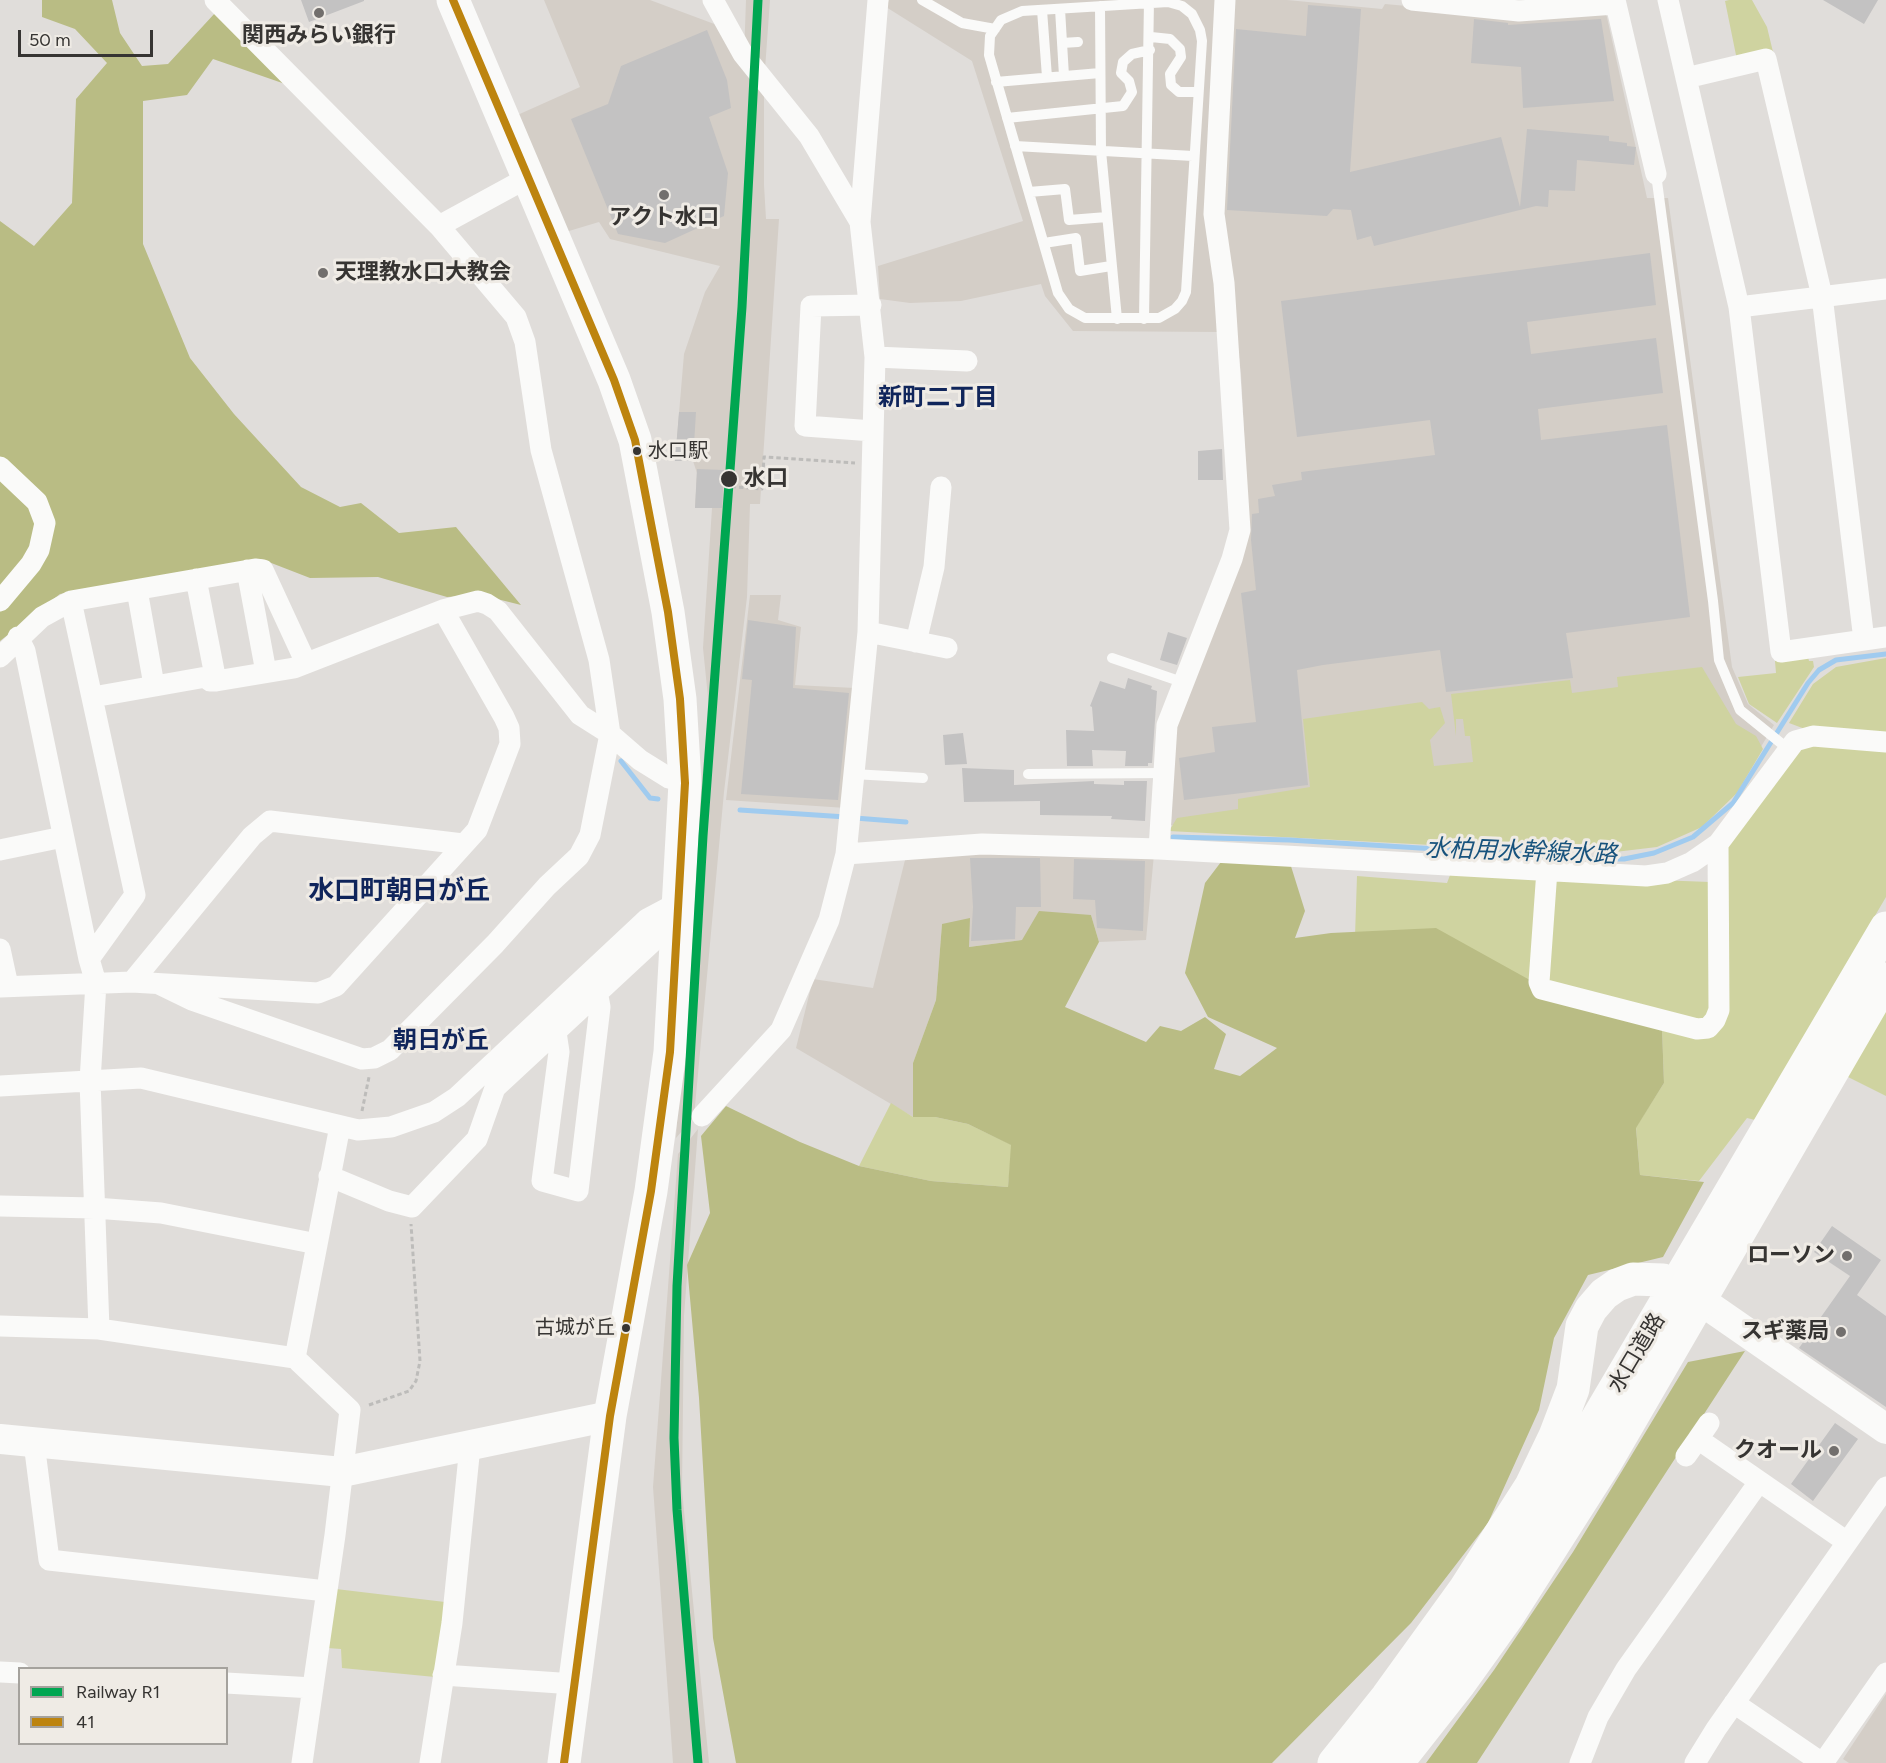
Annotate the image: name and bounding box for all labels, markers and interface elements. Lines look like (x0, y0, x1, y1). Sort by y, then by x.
marker: 関西みらい銀行 (312, 6, 326, 20)
scale bar (21, 18, 156, 56)
place label: 関西みらい銀行 (242, 23, 396, 49)
text: 50 m (29, 29, 71, 51)
marker: アクト水口 (657, 188, 671, 202)
place label: アクト水口 (609, 205, 719, 231)
place label: 天理教水口大教会 (335, 260, 511, 286)
marker: 天理教水口大教会 (316, 266, 330, 280)
district label: 新町二丁目 (878, 384, 998, 412)
place label: 水口駅 (648, 439, 708, 463)
marker: 水口駅 (631, 445, 643, 457)
place label: 水口 (744, 466, 788, 492)
marker: 水口 (719, 469, 739, 489)
water label: 水柏用水幹線水路 (1425, 834, 1617, 870)
district label: 水口町朝日が丘 (308, 875, 490, 907)
district label: 朝日が丘 (393, 1027, 489, 1055)
place label: ローソン (1747, 1243, 1835, 1269)
marker: ローソン (1840, 1249, 1854, 1263)
street label: 水口道路 (1603, 1308, 1671, 1398)
place label: 古城が丘 (535, 1316, 615, 1340)
place label: スギ薬局 (1741, 1319, 1829, 1345)
marker: 古城が丘 (620, 1322, 632, 1334)
marker: スギ薬局 (1834, 1325, 1848, 1339)
place label: クオール (1734, 1438, 1822, 1464)
marker: クオール (1827, 1444, 1841, 1458)
legend (18, 1667, 228, 1745)
text: Railway R1 (76, 1681, 160, 1703)
text: 41 (76, 1711, 95, 1733)

